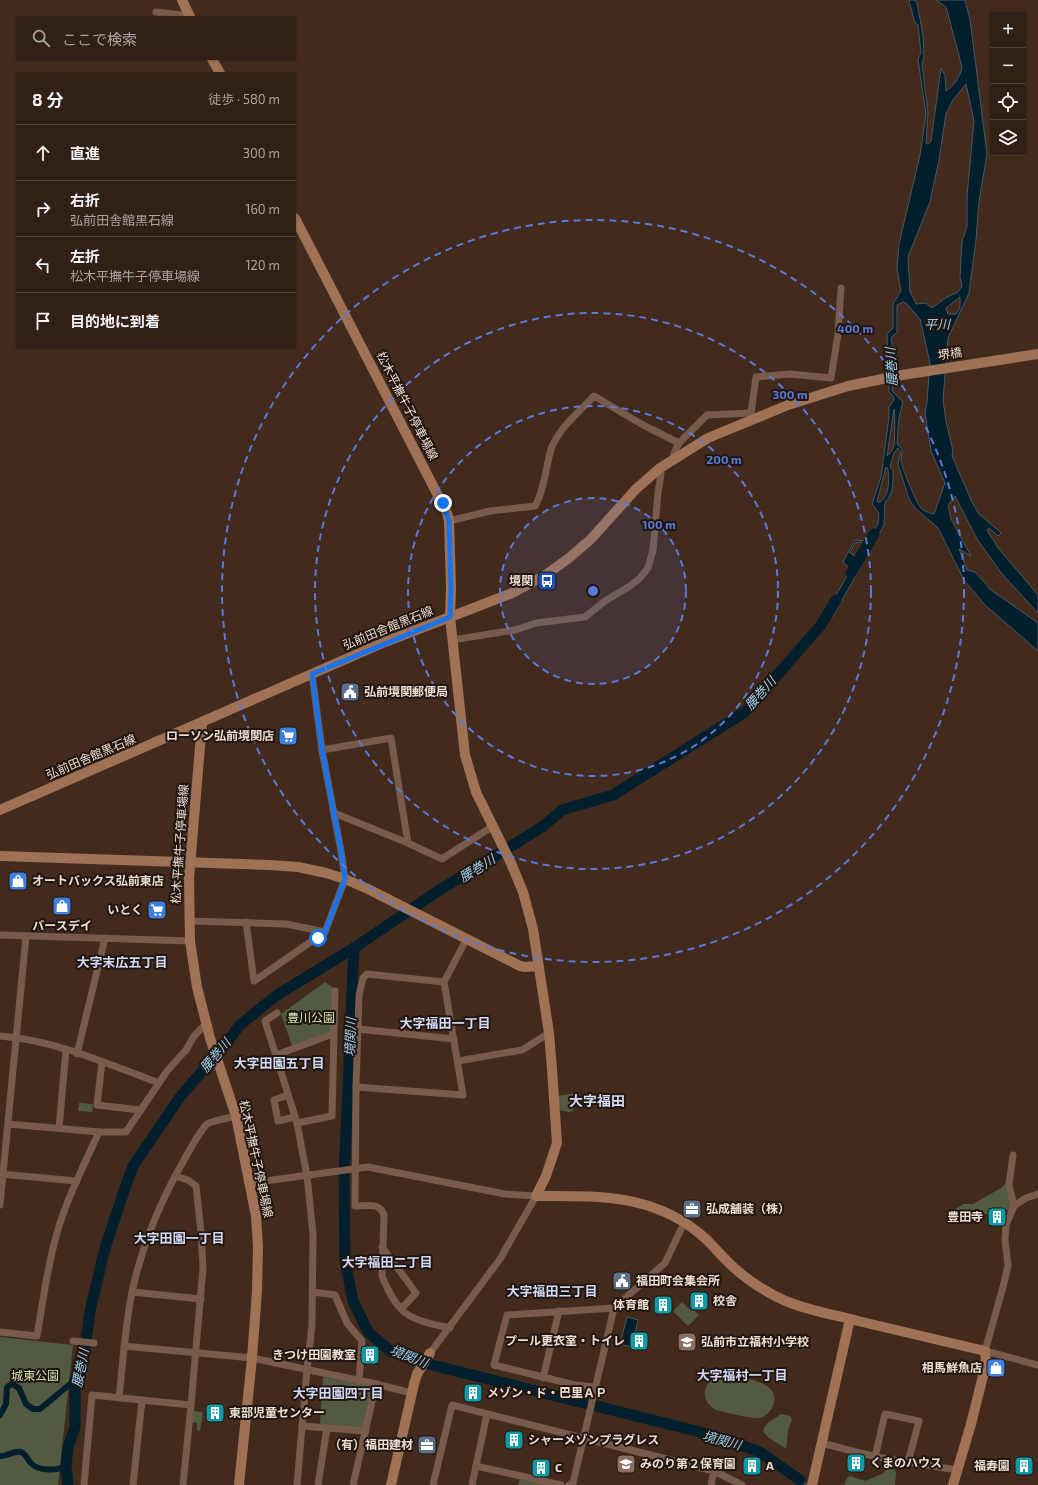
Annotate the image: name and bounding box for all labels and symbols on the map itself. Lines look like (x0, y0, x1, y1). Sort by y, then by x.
water label: 平川 (924, 316, 952, 332)
text: 400 m (837, 321, 873, 335)
street label: 堺橋 (937, 344, 963, 362)
water label: 腰巻川 (882, 345, 900, 387)
street label: 松木平撫牛子停車場線 (374, 349, 441, 462)
text: 300 m (772, 387, 808, 401)
text: 200 m (706, 452, 742, 466)
route end (434, 494, 452, 512)
text: 100 m (642, 517, 676, 531)
bus stop icon: 境関 (536, 570, 558, 592)
place label: 境関 (509, 573, 533, 587)
centre of rings (586, 584, 600, 598)
street label: 弘前田舎館黒石線 (340, 603, 435, 652)
water label: 腰巻川 (741, 672, 780, 713)
public building icon: 弘前境関郵便局 (339, 681, 361, 703)
place label: 弘前境関郵便局 (364, 684, 448, 698)
supermarket icon: ローソン弘前境関店 (277, 725, 299, 747)
place label: ローソン弘前境関店 (166, 728, 274, 742)
street label: 弘前田舎館黒石線 (44, 731, 138, 781)
street label: 松木平撫牛子停車場線 (168, 784, 190, 904)
water label: 腰巻川 (456, 850, 499, 885)
shop icon: オートバックス弘前東店 (7, 870, 29, 892)
place label: オートバックス弘前東店 (32, 873, 164, 887)
shop icon: バースデイ (51, 895, 73, 917)
supermarket icon: いとく (146, 899, 168, 921)
place label: いとく (107, 902, 143, 916)
place label: バースデイ (32, 918, 92, 932)
route start (309, 929, 327, 947)
district label: 大字末広五丁目 (76, 954, 168, 970)
park label: 豊川公園 (287, 1010, 335, 1024)
water label: 境関川 (341, 1015, 359, 1057)
district label: 大字福田一丁目 (399, 1015, 491, 1031)
water label: 腰巻川 (196, 1033, 235, 1075)
district label: 大字田園五丁目 (233, 1055, 325, 1071)
district label: 大字福田 (569, 1092, 625, 1109)
street label: 松木平撫牛子停車場線 (238, 1099, 276, 1219)
office icon: 弘成舗装（株） (681, 1198, 703, 1220)
place label: 弘成舗装（株） (706, 1201, 790, 1215)
building icon: 豊田寺 (986, 1206, 1008, 1228)
place label: 豊田寺 (947, 1209, 983, 1223)
district label: 大字田園一丁目 (133, 1230, 225, 1246)
district label: 大字福田二丁目 (341, 1254, 433, 1270)
public building icon: 福田町会集会所 (611, 1270, 633, 1292)
place label: 福田町会集会所 (636, 1273, 720, 1287)
district label: 大字福田三丁目 (506, 1283, 598, 1299)
building icon: 校舎 (688, 1290, 710, 1312)
place label: 校舎 (713, 1293, 737, 1307)
building icon: 体育館 (652, 1294, 674, 1316)
place label: 体育館 (613, 1297, 649, 1311)
building icon: プール更衣室・トイレ (628, 1330, 650, 1352)
school or university icon: 弘前市立福村小学校 (676, 1331, 698, 1353)
place label: プール更衣室・トイレ (505, 1333, 625, 1347)
place label: 弘前市立福村小学校 (701, 1334, 809, 1348)
water label: 境関川 (388, 1341, 432, 1371)
building icon: きつけ田園教室 (359, 1344, 381, 1366)
water label: 腰巻川 (68, 1345, 92, 1389)
place label: きつけ田園教室 (272, 1347, 356, 1361)
shop icon: 相馬鮮魚店 (985, 1357, 1007, 1379)
place label: 相馬鮮魚店 (922, 1360, 982, 1374)
district label: 大字福村一丁目 (696, 1367, 788, 1383)
park label: 城東公園 (11, 1368, 59, 1382)
building icon: メゾン・ド・巴里ＡＰ (462, 1382, 484, 1404)
district label: 大字田園四丁目 (292, 1385, 384, 1401)
place label: メゾン・ド・巴里ＡＰ (487, 1385, 607, 1399)
building icon: 東部児童センター (204, 1402, 226, 1424)
place label: 東部児童センター (229, 1405, 325, 1419)
water label: 境関川 (701, 1427, 745, 1453)
building icon: シャーメゾンプラグレス (503, 1429, 525, 1451)
place label: シャーメゾンプラグレス (528, 1432, 659, 1446)
office icon: （有）福田建材 (416, 1434, 438, 1456)
place label: （有）福田建材 (329, 1437, 413, 1451)
building icon: くまのハウス (845, 1452, 867, 1474)
school or university icon: みのり第２保育園 (615, 1453, 637, 1475)
building icon: A (741, 1455, 763, 1477)
place label: くまのハウス (870, 1455, 942, 1469)
building icon: 福寿園 (1013, 1455, 1035, 1477)
place label: みのり第２保育園 (640, 1456, 736, 1470)
building icon: C (530, 1457, 552, 1479)
place label: A (766, 1458, 774, 1472)
place label: 福寿園 (974, 1458, 1010, 1472)
place label: C (555, 1460, 562, 1474)

